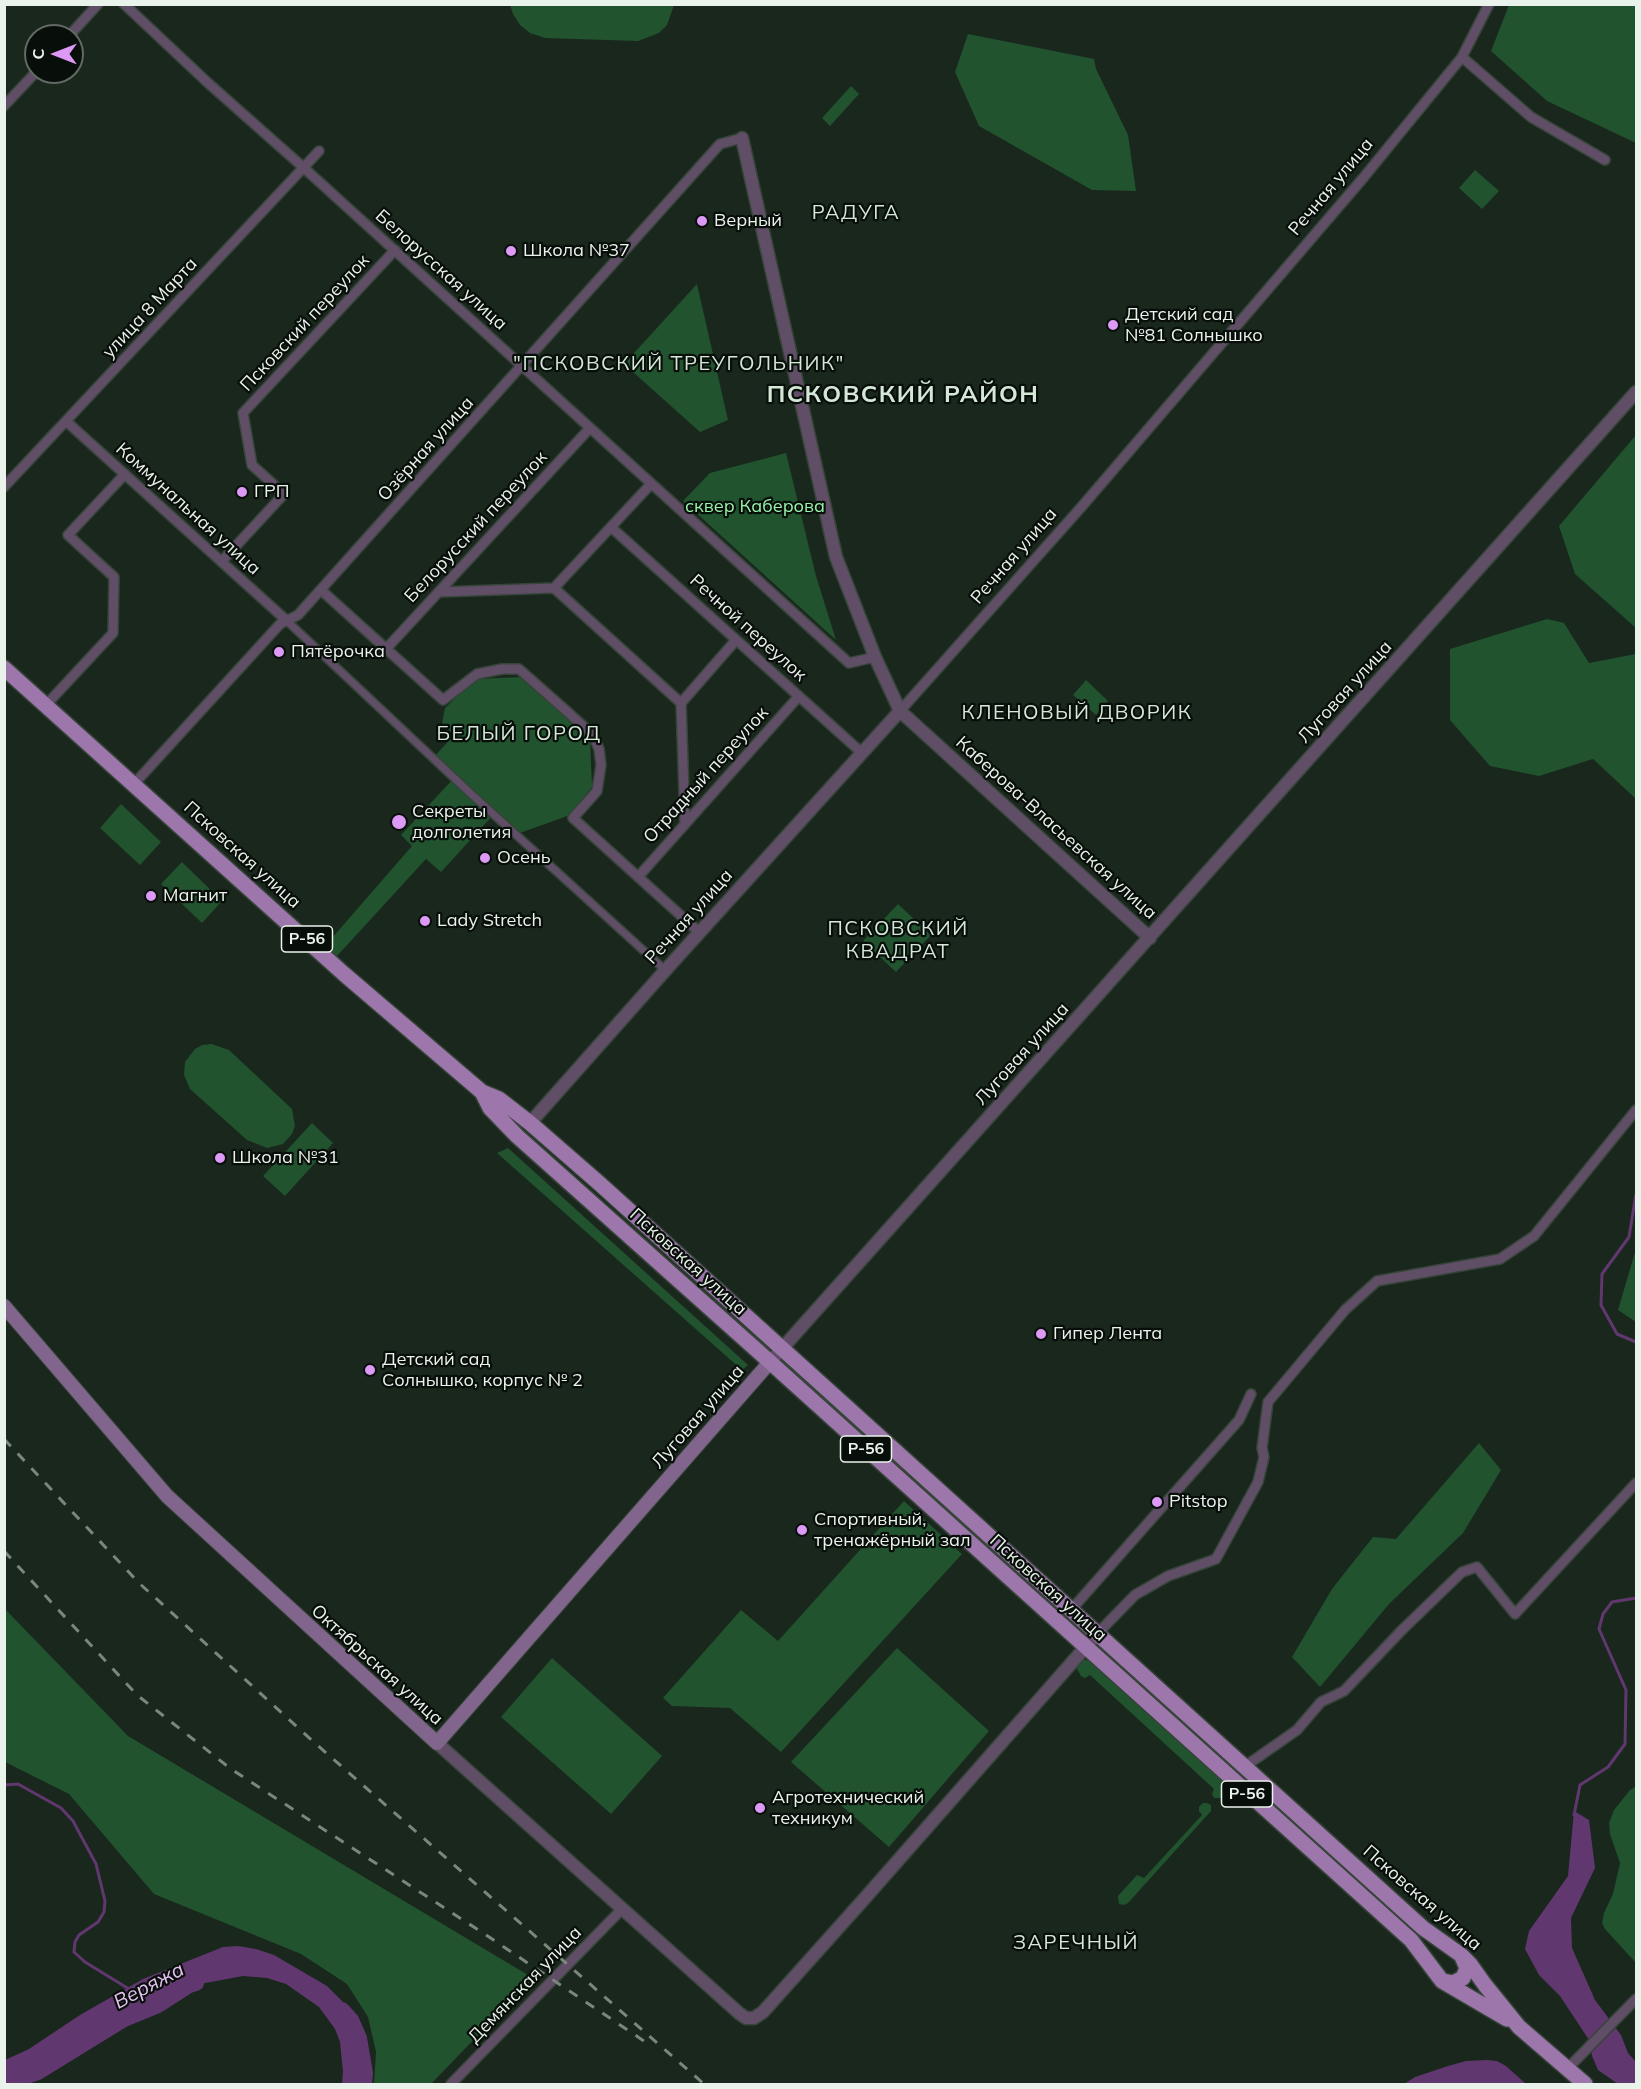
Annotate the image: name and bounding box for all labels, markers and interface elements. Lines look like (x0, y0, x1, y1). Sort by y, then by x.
north arrow (24, 24, 84, 84)
text: С (28, 49, 48, 59)
street label: Речная улица (1284, 134, 1378, 240)
district label: РАДУГА (812, 201, 900, 225)
street label: Белорусская улица (371, 205, 511, 335)
place label: Верный (714, 210, 782, 232)
marker: Верный (695, 214, 709, 228)
place label: Школа №37 (523, 240, 630, 262)
marker: Школа №37 (504, 244, 518, 258)
street label: Псковский переулок (236, 250, 374, 396)
street label: улица 8 Марта (98, 253, 202, 363)
place label: Детский сад №81 Солнышко (1125, 304, 1263, 346)
marker: Детский сад №81 Солнышко (1106, 318, 1120, 332)
district label: "ПСКОВСКИЙ ТРЕУГОЛЬНИК" (513, 352, 845, 376)
district label: ПСКОВСКИЙ РАЙОН (767, 381, 1039, 409)
street label: Озёрная улица (374, 392, 478, 506)
street label: Коммунальная улица (111, 438, 265, 580)
street label: Белорусский переулок (400, 447, 552, 607)
place label: ГРП (254, 481, 289, 503)
marker: ГРП (235, 485, 249, 499)
park label: сквер Каберова (685, 496, 825, 518)
street label: Речная улица (966, 504, 1062, 608)
street label: Речной переулок (685, 570, 811, 686)
street label: Луговая улица (1293, 636, 1397, 748)
place label: Пятёрочка (291, 641, 385, 663)
marker: Пятёрочка (272, 645, 286, 659)
district label: КЛЕНОВЫЙ ДВОРИК (962, 701, 1192, 725)
street label: Отрадный переулок (639, 702, 773, 848)
district label: БЕЛЫЙ ГОРОД (437, 722, 601, 746)
street label: Каберова-Власьевская улица (951, 732, 1161, 924)
street label: Псковская улица (179, 797, 305, 913)
place label: Секреты долголетия (412, 801, 511, 844)
marker: Секреты долголетия (390, 813, 408, 831)
place label: Осень (497, 847, 551, 869)
marker: Осень (478, 851, 492, 865)
street label: Речная улица (641, 865, 737, 969)
place label: Магнит (163, 885, 227, 907)
marker: Магнит (144, 889, 158, 903)
place label: Lady Stretch (437, 910, 542, 932)
marker: Lady Stretch (418, 914, 432, 928)
district label: ПСКОВСКИЙ КВАДРАТ (827, 917, 969, 964)
road number: Р-56 (282, 926, 332, 952)
street label: Луговая улица (970, 998, 1074, 1110)
place label: Школа №31 (232, 1147, 339, 1169)
marker: Школа №31 (213, 1151, 227, 1165)
street label: Псковская улица (625, 1204, 751, 1320)
place label: Гипер Лента (1053, 1323, 1162, 1345)
marker: Гипер Лента (1034, 1327, 1048, 1341)
place label: Детский сад Солнышко, корпус № 2 (382, 1349, 583, 1392)
street label: Луговая улица (647, 1361, 749, 1473)
marker: Детский сад Солнышко, корпус № 2 (363, 1363, 377, 1377)
road number: Р-56 (840, 1436, 892, 1462)
place label: Pitstop (1169, 1491, 1227, 1513)
marker: Pitstop (1150, 1495, 1164, 1509)
place label: Спортивный, тренажёрный зал (814, 1509, 971, 1552)
marker: Спортивный, тренажёрный зал (795, 1523, 809, 1537)
street label: Псковская улица (985, 1530, 1111, 1646)
street label: Октябрьская улица (307, 1600, 447, 1730)
road number: Р-56 (1222, 1781, 1272, 1807)
place label: Агротехнический техникум (772, 1787, 924, 1830)
marker: Агротехнический техникум (753, 1801, 767, 1815)
street label: Псковская улица (1358, 1841, 1486, 1955)
street label: Демянская улица (464, 1922, 586, 2048)
district label: ЗАРЕЧНЫЙ (1013, 1931, 1139, 1955)
water label: Веряжа (110, 1958, 188, 2014)

